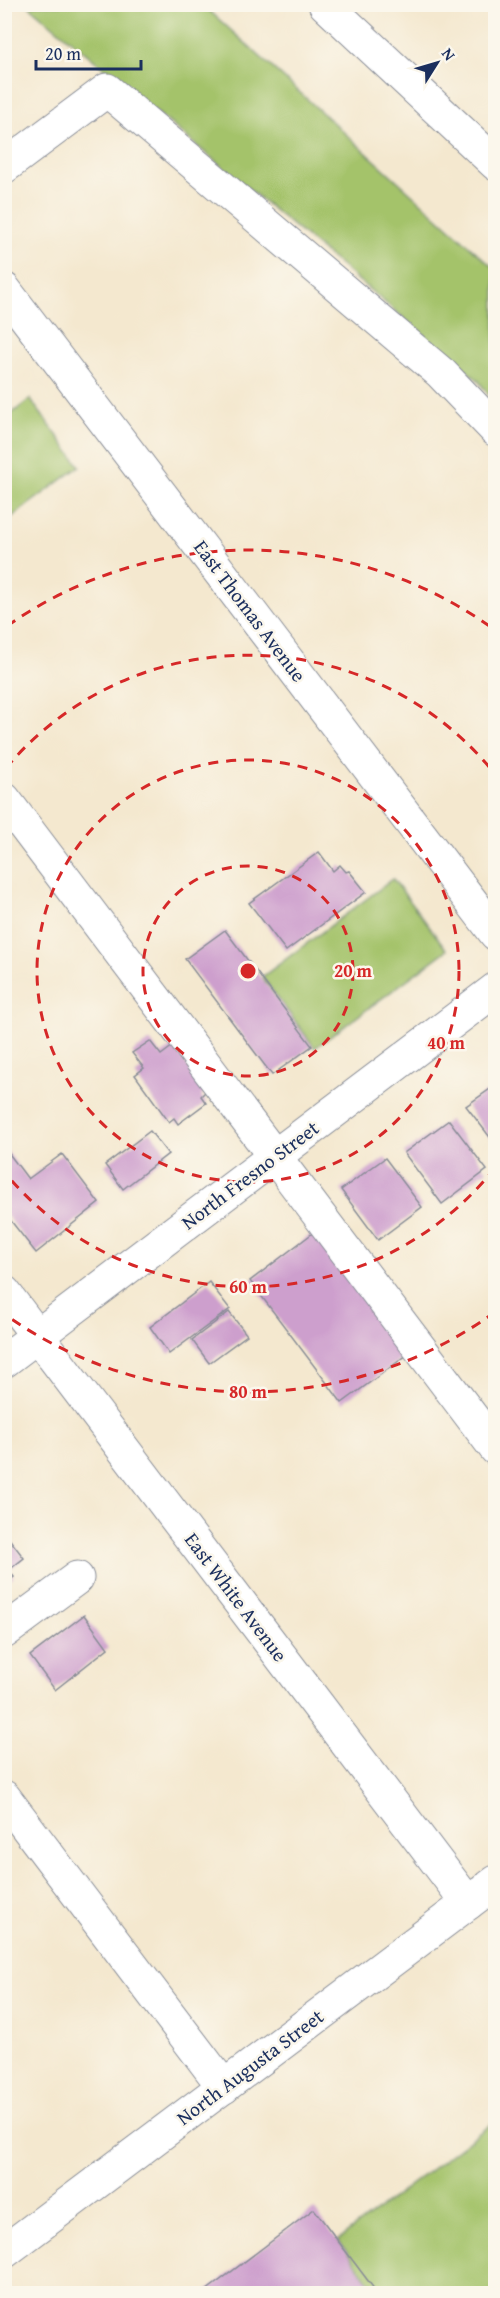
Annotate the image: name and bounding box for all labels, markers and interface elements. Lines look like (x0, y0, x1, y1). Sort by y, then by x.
scale bar (36, 33, 141, 71)
north arrow (407, 33, 467, 93)
text: 20 m (45, 40, 81, 67)
text: N (436, 42, 462, 66)
street label: East Thomas Avenue (187, 534, 314, 688)
text: 20 m (334, 957, 373, 984)
centre of rings (238, 961, 258, 981)
text: 40 m (427, 1029, 466, 1056)
street label: North Fresno Street (175, 1113, 325, 1236)
text: 60 m (229, 1273, 268, 1300)
text: 80 m (229, 1378, 268, 1405)
street label: East White Avenue (178, 1526, 295, 1667)
street label: North Augusta Street (170, 2002, 329, 2132)

